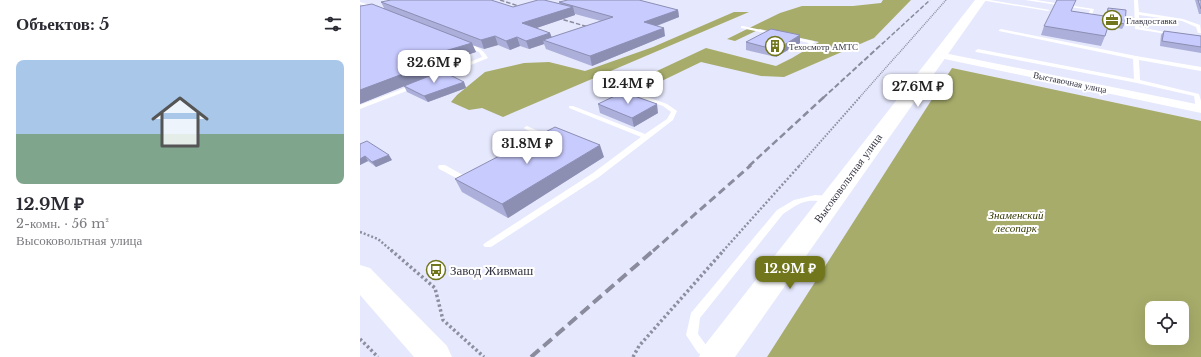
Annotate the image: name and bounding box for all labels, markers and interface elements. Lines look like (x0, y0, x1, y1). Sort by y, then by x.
office icon: Главдоставка (1101, 9, 1123, 31)
icon: filters (322, 13, 344, 35)
text: Объектов: 5 (16, 14, 109, 35)
place label: Главдоставка (1126, 15, 1177, 26)
building icon: Техосмотр АМТС (764, 35, 786, 57)
place label: Техосмотр АМТС (789, 41, 858, 52)
pin: 32.6M ₽ (397, 50, 471, 84)
text: 32.6M ₽ (407, 54, 461, 71)
street label: Выставочная улица (1032, 69, 1108, 95)
pin: 12.4M ₽ (591, 71, 665, 105)
pin: 27.6M ₽ (881, 74, 955, 108)
text: 12.4M ₽ (602, 75, 654, 92)
text: 27.6M ₽ (892, 78, 944, 95)
icon: home (144, 86, 216, 158)
pin: 31.8M ₽ (490, 131, 564, 165)
street label: Высоковольтная улица (811, 131, 885, 225)
text: 31.8M ₽ (501, 135, 553, 152)
text: 12.9M ₽ (16, 194, 84, 215)
park label: Знаменский лесопарк (989, 208, 1044, 235)
text: 2-комн. · 56 m² (16, 215, 109, 232)
text: Высоковольтная улица (16, 232, 142, 249)
pin: 12.9M ₽ (753, 256, 827, 290)
bus stop icon: Завод Живмаш (425, 259, 447, 281)
text: 12.9M ₽ (764, 260, 816, 277)
place label: Завод Живмаш (450, 262, 533, 279)
map controls (1145, 301, 1189, 345)
button: locate (1145, 301, 1189, 345)

